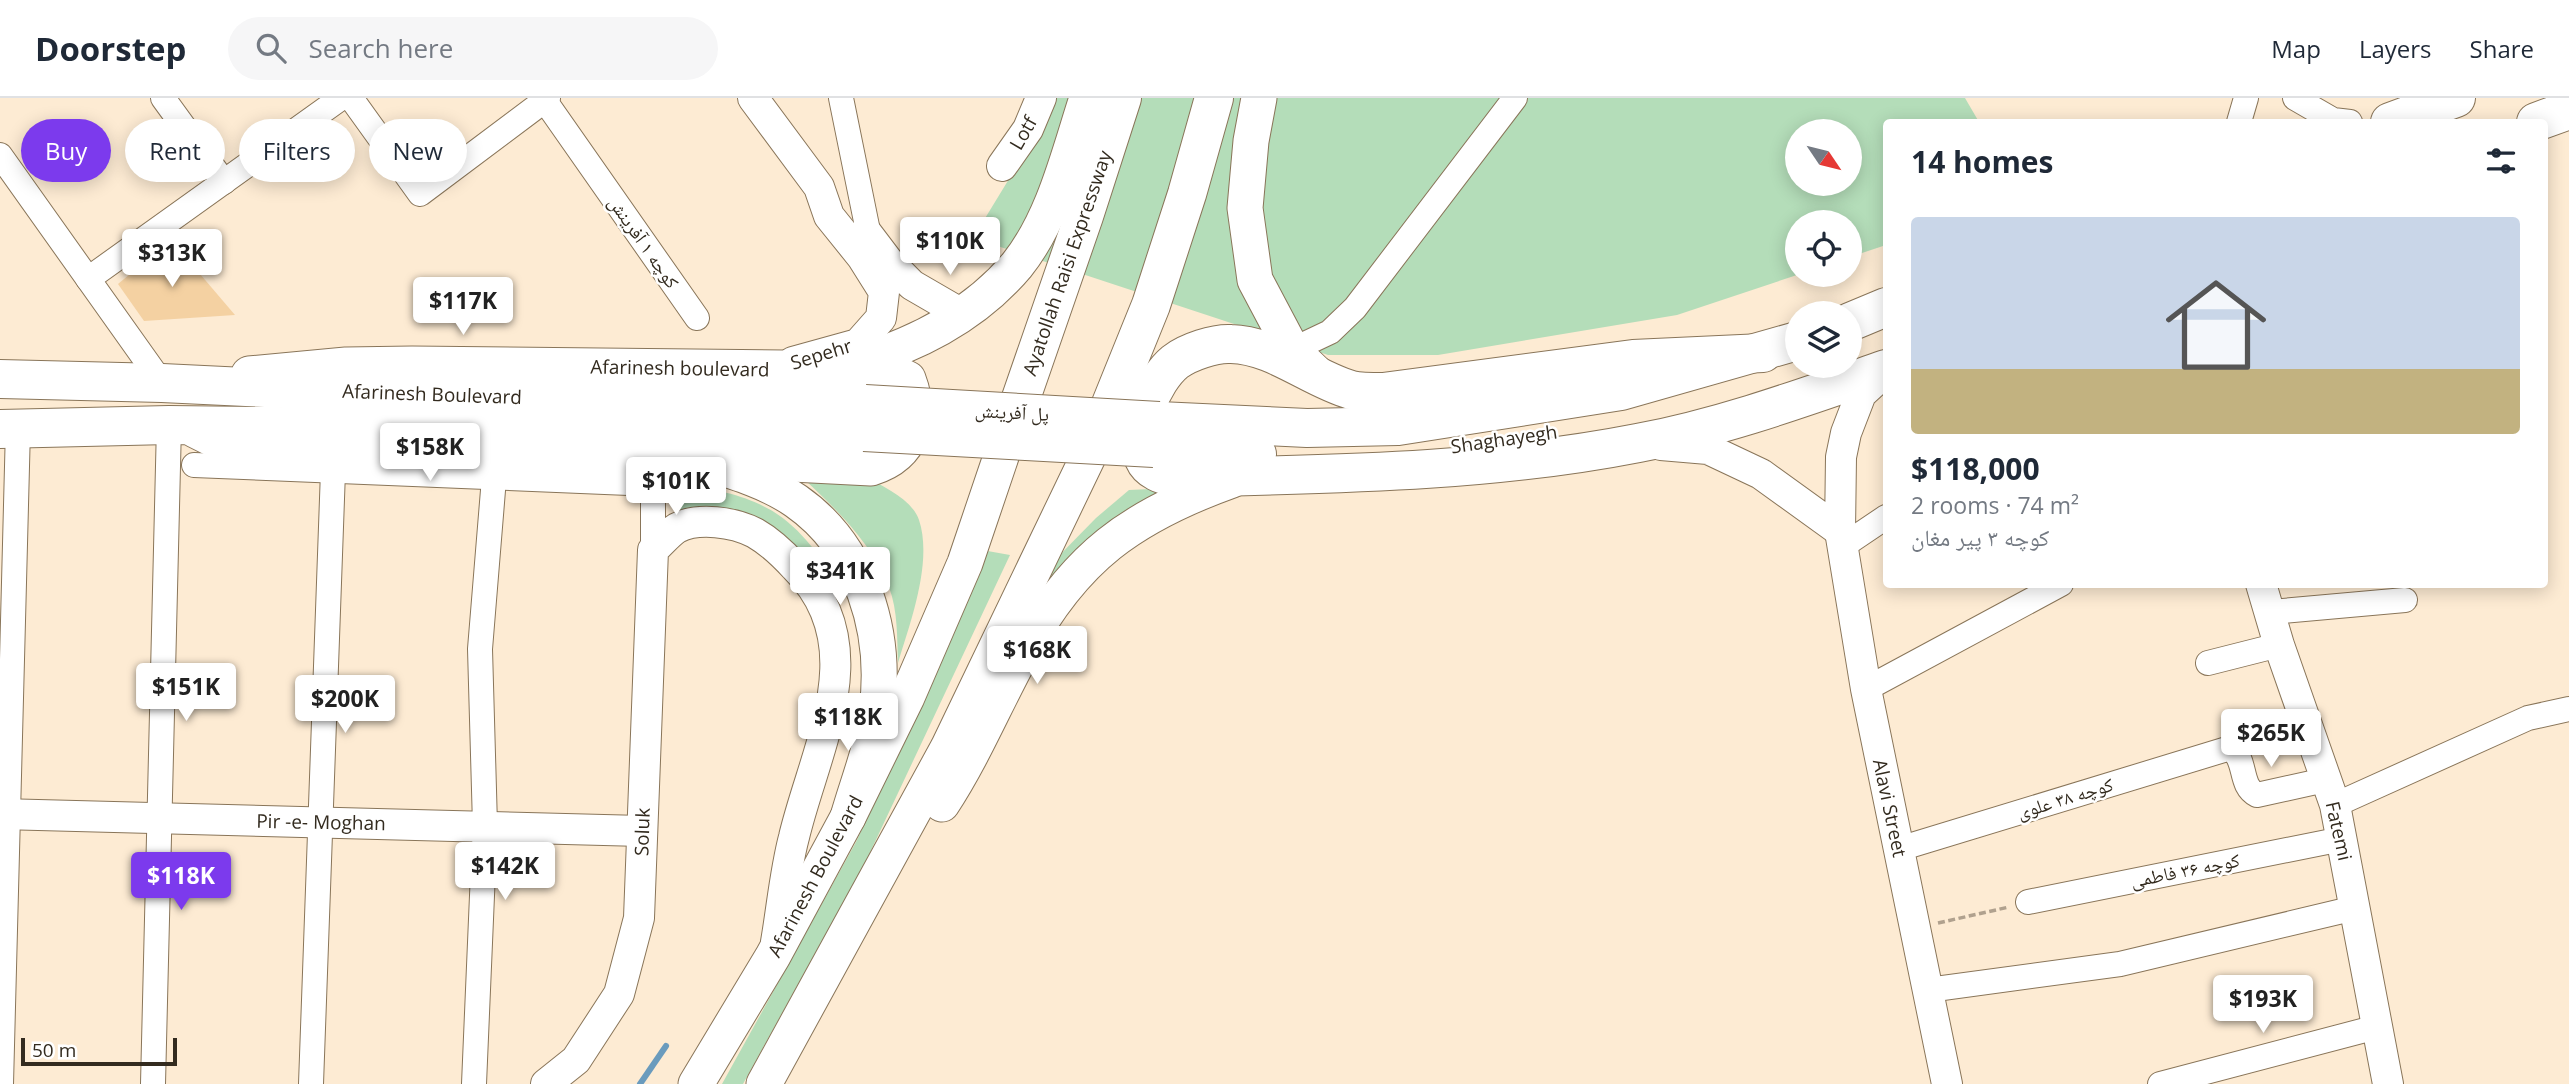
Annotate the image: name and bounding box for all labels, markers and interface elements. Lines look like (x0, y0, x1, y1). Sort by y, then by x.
search box (228, 17, 718, 80)
text: Doorstep (35, 26, 186, 71)
icon: search (252, 29, 290, 67)
text: Search here (308, 30, 453, 66)
text: Map (2271, 32, 2321, 65)
text: Layers (2359, 32, 2432, 65)
text: Share (2470, 32, 2534, 65)
street label: Lotf (1003, 110, 1044, 154)
chip: Buy (21, 119, 111, 182)
chip: Rent (125, 119, 225, 182)
chip: Filters (239, 119, 355, 182)
chip: New (369, 119, 467, 182)
north arrow (1785, 119, 1862, 196)
map controls (1785, 119, 1862, 378)
text: 14 homes (1911, 141, 2054, 182)
icon: filters (2482, 142, 2520, 180)
street label: Ayatollah Raisi Expressway (1016, 147, 1118, 379)
street label: کوچه ۱ آفرینش (603, 191, 686, 294)
button: locate (1785, 210, 1862, 287)
pin: $110K (901, 218, 999, 277)
text: $110K (916, 224, 984, 256)
pin: $313K (123, 230, 221, 289)
text: $313K (138, 236, 206, 268)
icon: home (2153, 262, 2279, 388)
pin: $117K (414, 278, 512, 337)
text: $117K (429, 284, 497, 316)
button: layers (1785, 301, 1862, 378)
street label: Sepehr (787, 332, 855, 376)
street label: Afarinesh boulevard (590, 353, 770, 383)
street label: Afarinesh Boulevard (342, 378, 522, 410)
street label: پل آفرینش (974, 397, 1050, 427)
street label: Shaghayegh (1449, 419, 1559, 459)
pin: $158K (381, 424, 479, 483)
text: $158K (396, 430, 464, 462)
text: $118,000 (1911, 448, 2040, 489)
pin: $101K (627, 458, 725, 517)
text: $101K (642, 464, 710, 496)
text: 2 rooms · 74 m² (1911, 489, 2079, 521)
text: کوچه ۳ پیر مغان (1911, 521, 2049, 553)
pin: $341K (791, 547, 889, 607)
text: $341K (806, 554, 874, 586)
pin: $168K (988, 626, 1086, 686)
text: $168K (1003, 633, 1071, 665)
pin: $151K (137, 664, 235, 723)
text: $151K (152, 670, 220, 702)
pin: $200K (296, 676, 394, 735)
text: $200K (311, 682, 379, 714)
pin: $118K (799, 694, 897, 753)
text: $118K (814, 700, 882, 732)
pin: $265K (2222, 710, 2320, 769)
text: $265K (2237, 716, 2305, 748)
street label: Alavi Street (1867, 757, 1913, 860)
street label: کوچه ۳۸ علوی (2014, 771, 2116, 825)
street label: Afarinesh Boulevard (761, 791, 869, 961)
street label: Fatemi (2320, 799, 2358, 863)
street label: Soluk (628, 807, 656, 857)
street label: Pir -e- Moghan (256, 808, 386, 836)
pin: $142K (456, 842, 554, 902)
street label: کوچه ۳۶ فاطمی (2128, 847, 2242, 893)
text: $142K (471, 849, 539, 881)
pin: $118K (132, 852, 230, 912)
text: $118K (147, 859, 215, 891)
pin: $193K (2214, 976, 2312, 1035)
text: $193K (2229, 982, 2297, 1014)
scale bar (21, 1035, 177, 1067)
text: 50 m (32, 1037, 76, 1063)

